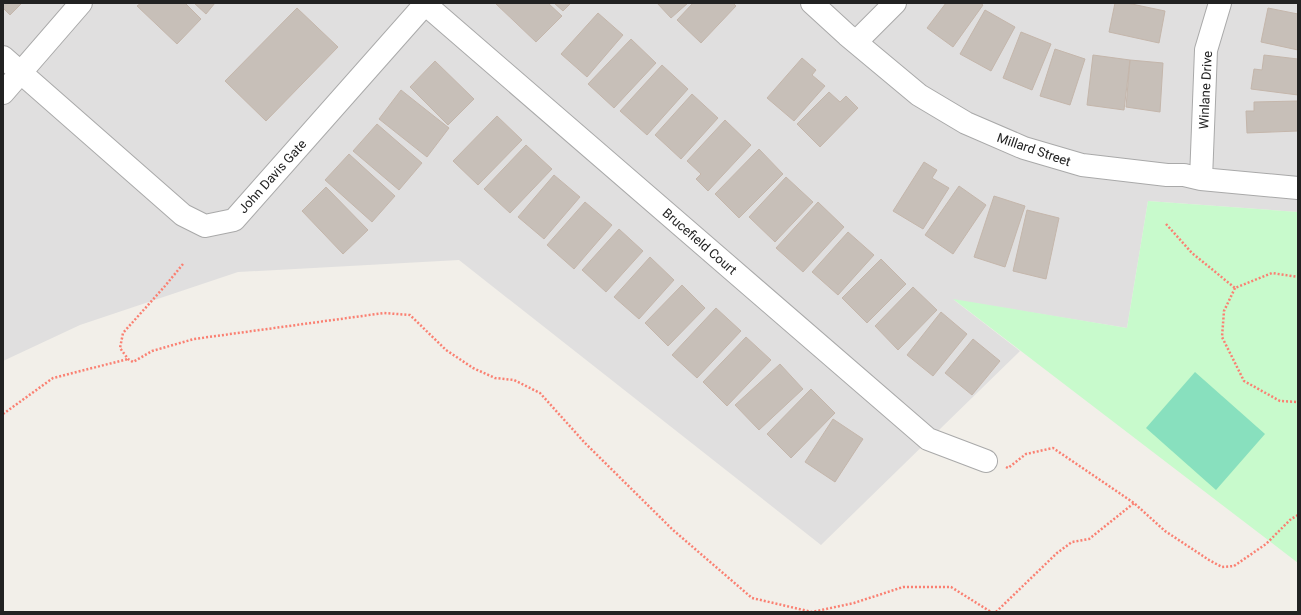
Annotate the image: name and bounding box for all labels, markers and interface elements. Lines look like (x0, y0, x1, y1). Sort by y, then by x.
street label: Winlane Drive (1196, 50, 1215, 130)
street label: Millard Street (995, 130, 1073, 169)
street label: John Davis Gate (235, 136, 310, 216)
street label: Brucefield Court (660, 205, 740, 278)

